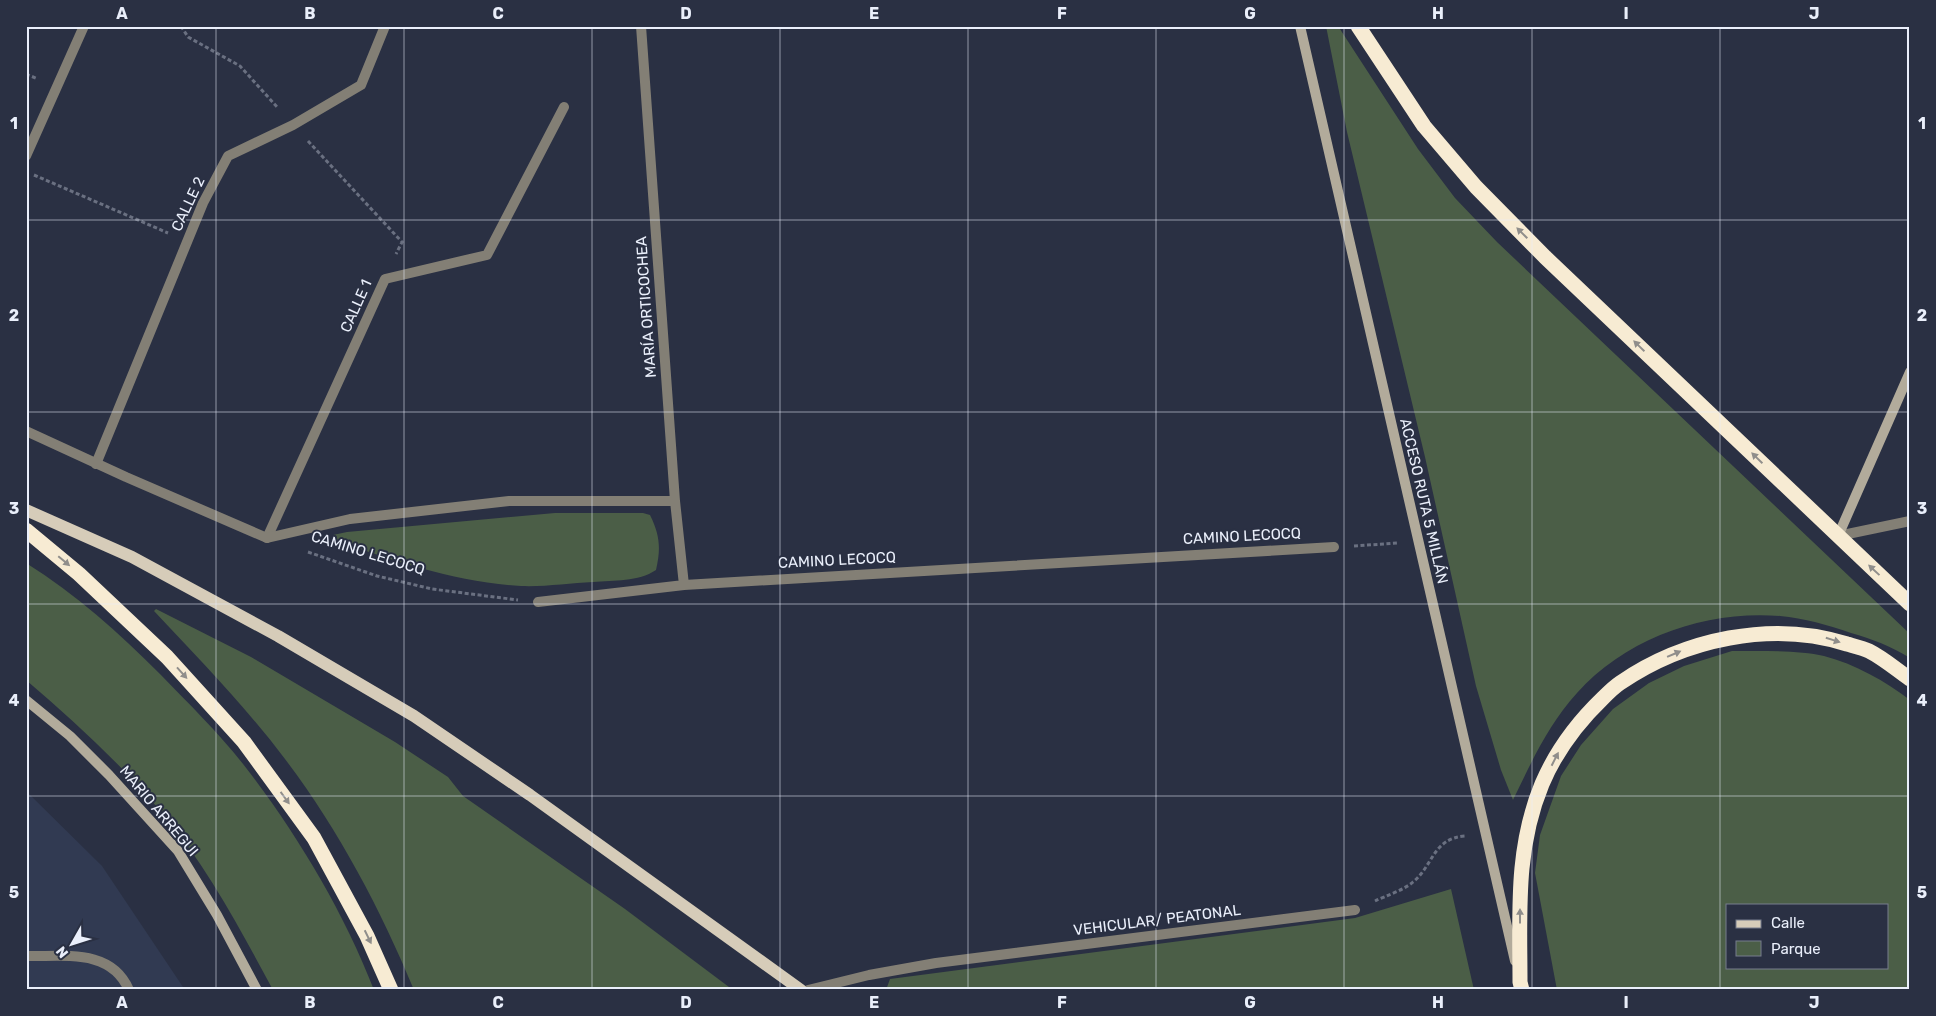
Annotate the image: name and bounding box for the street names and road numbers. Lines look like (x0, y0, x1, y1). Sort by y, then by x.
street label: CALLE 2 (168, 174, 209, 234)
street label: MARÍA ORTICOCHEA (632, 236, 660, 378)
street label: CALLE 1 (336, 277, 376, 335)
street label: ACCESO RUTA 5 MILLÁN (1396, 416, 1452, 586)
street label: CAMINO LECOCQ (1183, 524, 1301, 548)
street label: CAMINO LECOCQ (309, 527, 427, 579)
street label: CAMINO LECOCQ (778, 548, 896, 572)
street label: MARIO ARREGUI (116, 762, 202, 860)
street label: VEHICULAR/ PEATONAL (1072, 901, 1242, 939)

